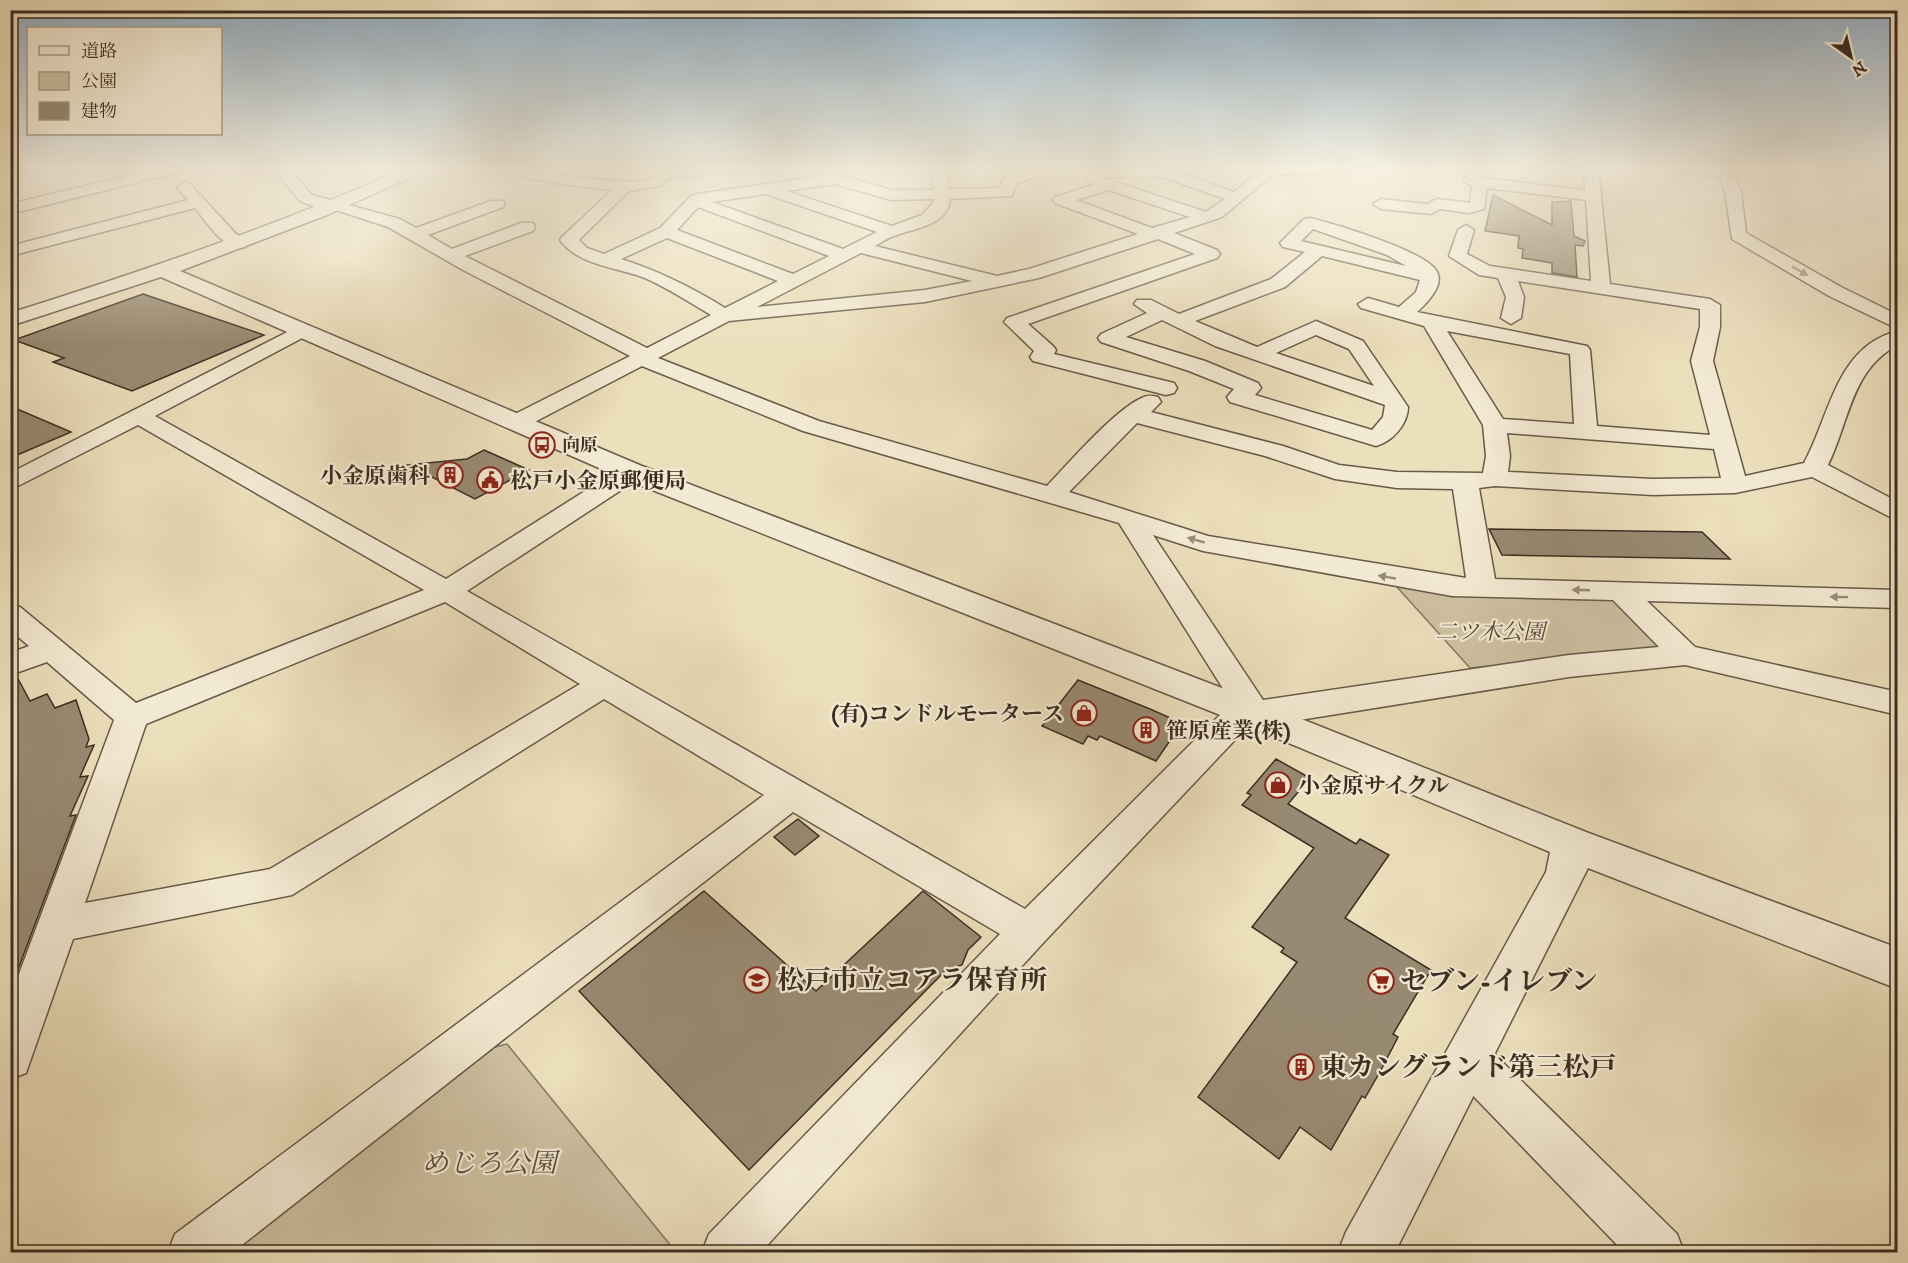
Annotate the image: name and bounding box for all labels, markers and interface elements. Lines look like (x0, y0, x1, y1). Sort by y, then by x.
legend (27, 27, 222, 135)
north arrow (1821, 27, 1881, 87)
text: 道路 (81, 41, 117, 63)
text: N (1848, 57, 1870, 81)
text: 公園 (81, 71, 117, 93)
text: 建物 (81, 101, 117, 123)
one-way arrow (1792, 266, 1808, 277)
bus stop icon: 向原 (527, 430, 557, 460)
place label: 向原 (562, 435, 598, 457)
building icon: 小金原歯科 (435, 460, 465, 490)
place label: 小金原歯科 (320, 463, 430, 490)
public building icon: 松戸小金原郵便局 (475, 465, 505, 495)
place label: 松戸小金原郵便局 (510, 468, 686, 495)
one-way arrow (1186, 535, 1204, 544)
one-way arrow (1377, 572, 1396, 581)
one-way arrow (1572, 586, 1591, 595)
one-way arrow (1830, 592, 1849, 602)
park label: 二ツ木公園 (1435, 619, 1548, 646)
shop icon: (有)コンドルモータース (1069, 698, 1099, 728)
place label: (有)コンドルモータース (831, 701, 1064, 728)
building icon: 笹原産業(株) (1131, 715, 1161, 745)
place label: 笹原産業(株) (1166, 718, 1291, 745)
shop icon: 小金原サイクル (1263, 770, 1293, 800)
place label: 小金原サイクル (1298, 773, 1449, 800)
place label: 松戸市立コアラ保育所 (777, 964, 1047, 998)
school or university icon: 松戸市立コアラ保育所 (742, 965, 772, 995)
place label: セブン-イレブン (1400, 965, 1598, 999)
supermarket icon: セブン-イレブン (1366, 966, 1396, 996)
place label: 東カングランド第三松戸 (1320, 1051, 1616, 1085)
building icon: 東カングランド第三松戸 (1286, 1052, 1316, 1082)
park label: めじろ公園 (422, 1147, 560, 1181)

